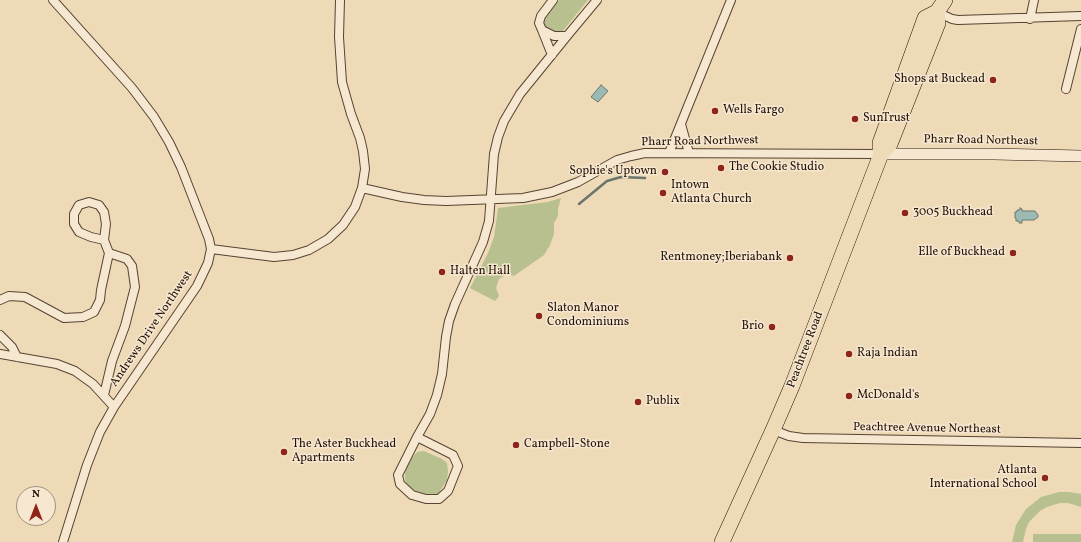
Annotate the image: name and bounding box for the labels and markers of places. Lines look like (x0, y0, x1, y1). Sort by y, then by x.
place label: Shops at Buckead (894, 73, 985, 87)
marker: Shops at Buckead (988, 75, 998, 85)
place label: Wells Fargo (723, 104, 784, 118)
marker: Wells Fargo (710, 106, 720, 116)
place label: SunTrust (863, 112, 910, 126)
marker: SunTrust (850, 114, 860, 124)
place label: The Cookie Studio (729, 161, 824, 175)
marker: The Cookie Studio (716, 163, 726, 173)
place label: Sophie's Uptown (569, 165, 657, 179)
marker: Sophie's Uptown (660, 167, 670, 177)
place label: Intown Atlanta Church (671, 179, 752, 207)
marker: Intown Atlanta Church (658, 188, 668, 198)
place label: 3005 Buckhead (913, 206, 993, 220)
marker: 3005 Buckhead (900, 208, 910, 218)
place label: Elle of Buckhead (918, 246, 1005, 260)
marker: Elle of Buckhead (1008, 248, 1018, 258)
place label: Rentmoney;Iberiabank (660, 251, 782, 265)
marker: Rentmoney;Iberiabank (785, 253, 795, 263)
place label: Halten Hall (450, 265, 510, 279)
marker: Halten Hall (437, 267, 447, 277)
place label: Slaton Manor Condominiums (547, 302, 629, 330)
marker: Slaton Manor Condominiums (534, 311, 544, 321)
place label: Brio (742, 320, 764, 334)
marker: Brio (767, 322, 777, 332)
place label: Raja Indian (857, 347, 918, 361)
marker: Raja Indian (844, 349, 854, 359)
place label: McDonald's (857, 389, 919, 403)
marker: McDonald's (844, 391, 854, 401)
place label: Publix (646, 395, 680, 409)
marker: Publix (633, 397, 643, 407)
place label: The Aster Buckhead Apartments (292, 438, 396, 466)
place label: Campbell-Stone (524, 438, 610, 452)
marker: Campbell-Stone (511, 440, 521, 450)
marker: The Aster Buckhead Apartments (279, 447, 289, 457)
place label: Atlanta International School (929, 464, 1037, 492)
marker: Atlanta International School (1040, 473, 1050, 483)

